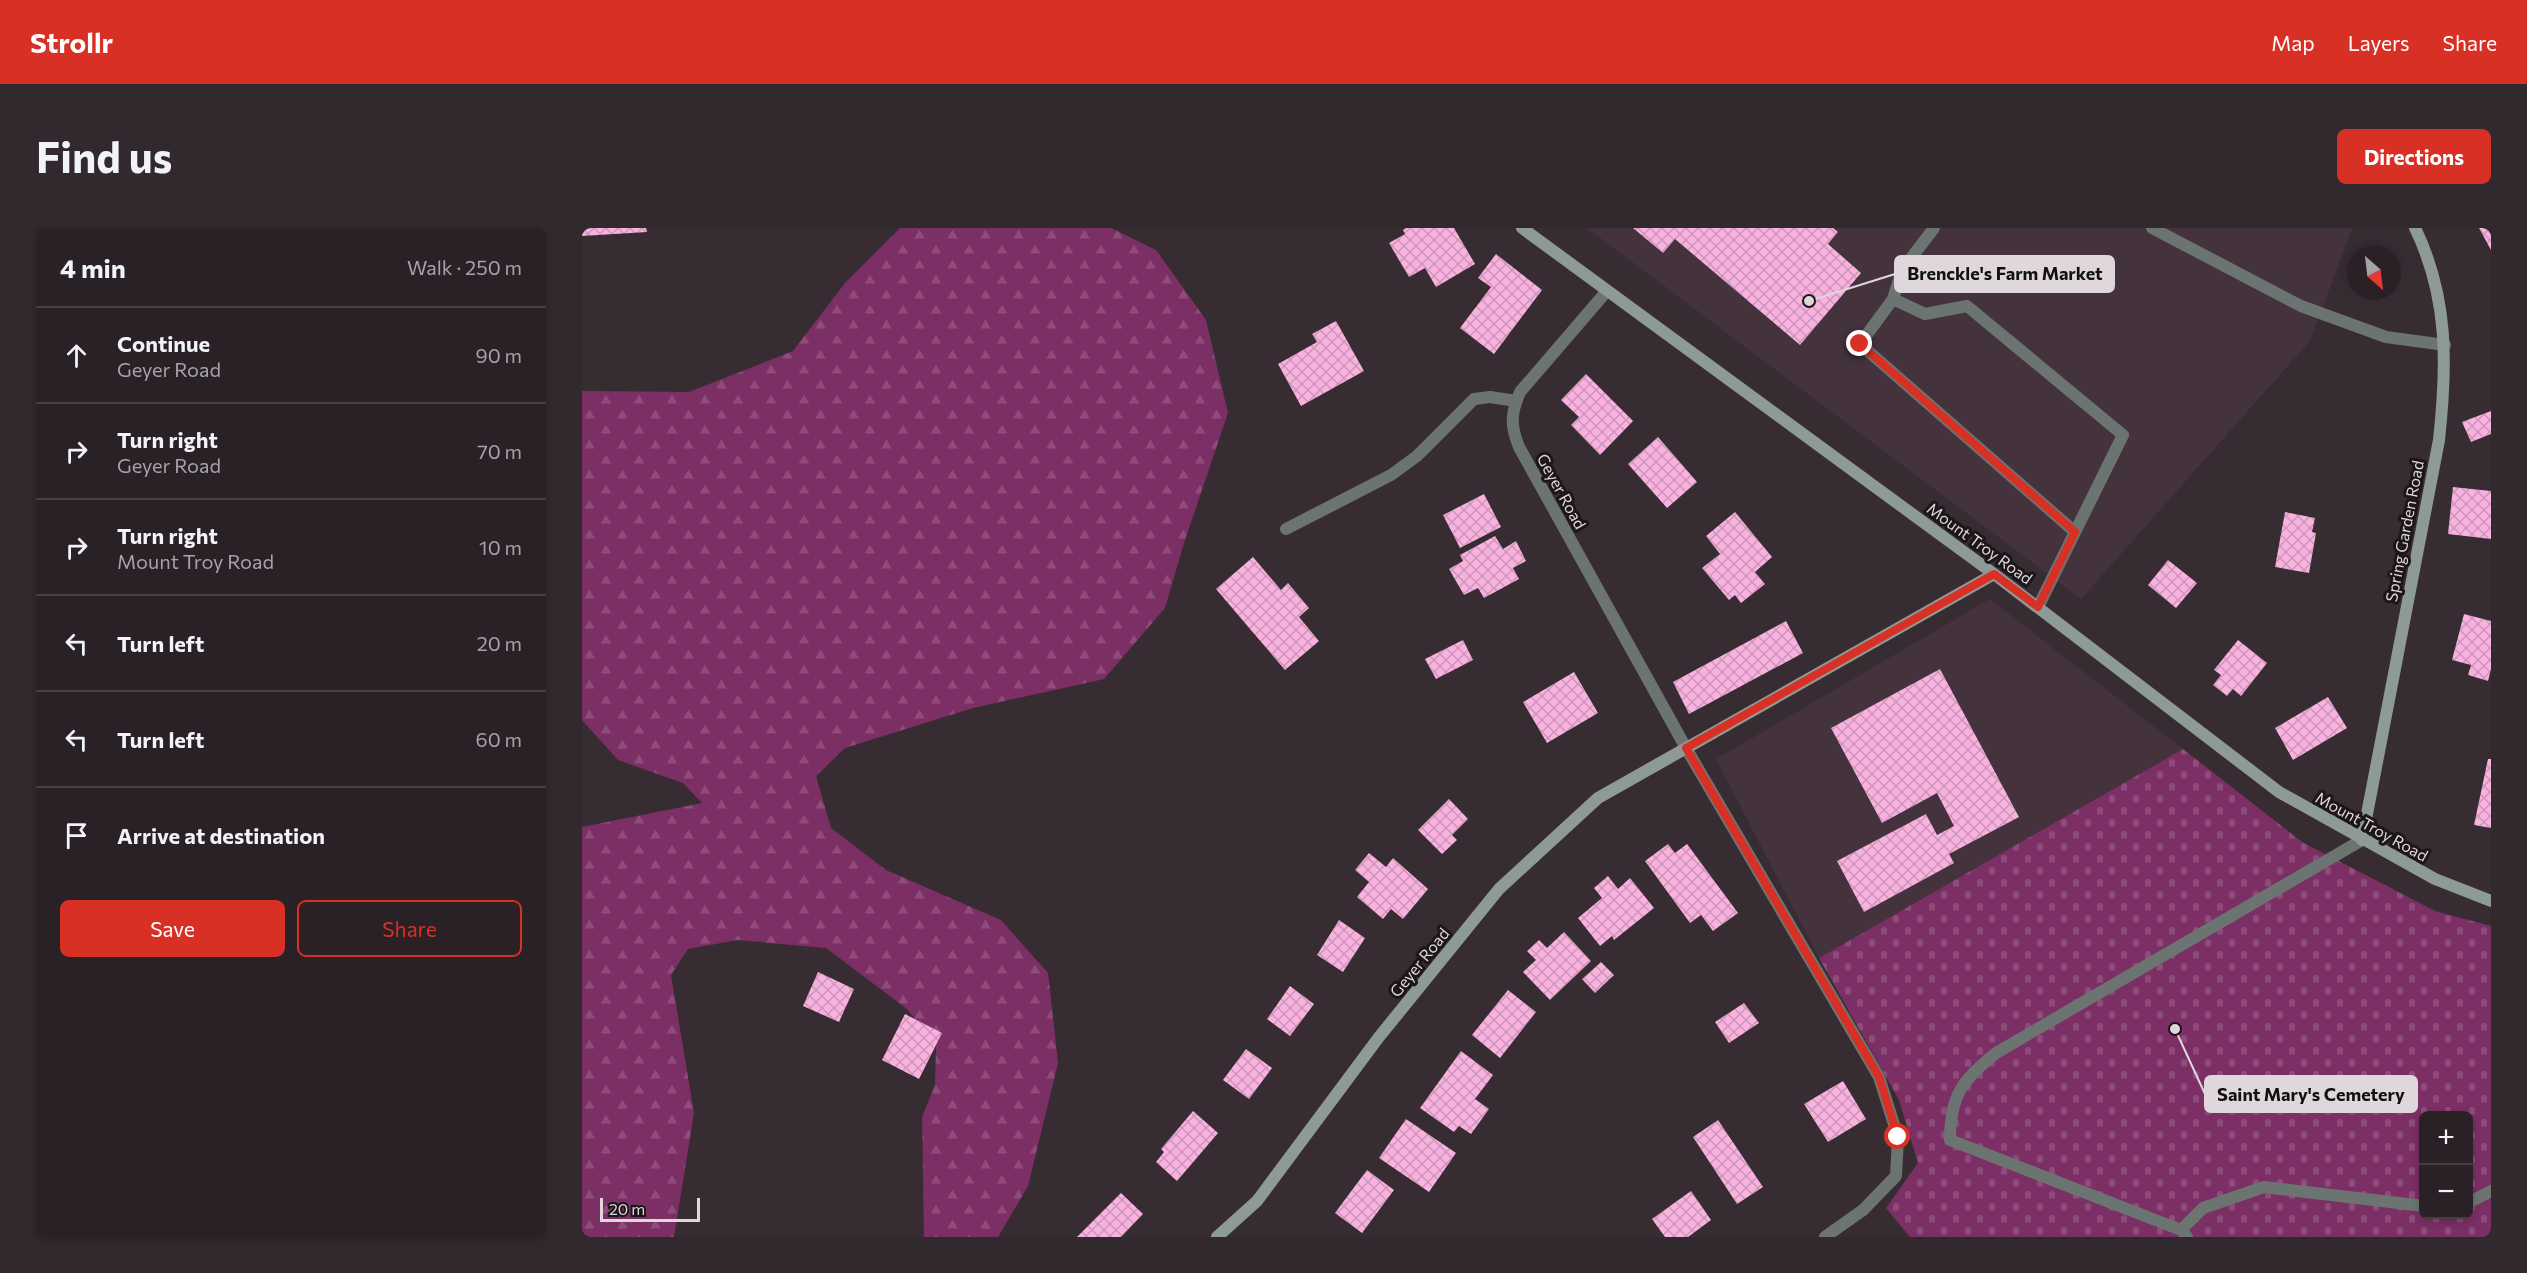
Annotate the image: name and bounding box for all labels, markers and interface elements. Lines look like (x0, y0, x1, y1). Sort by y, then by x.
text: Strollr (30, 25, 113, 59)
text: Map (2271, 30, 2315, 55)
text: Layers (2348, 30, 2410, 55)
text: Share (2443, 30, 2497, 55)
button: Directions (2337, 129, 2491, 184)
text: Find us (36, 130, 172, 182)
north arrow (2347, 246, 2401, 300)
text: 4 min (60, 252, 126, 283)
text: Walk · 250 m (407, 255, 522, 279)
callout: Brenckle's Farm Market (1895, 256, 2114, 292)
text: Brenckle's Farm Market (1907, 262, 2103, 284)
text: Continue (117, 330, 210, 357)
route end (1846, 330, 1872, 356)
icon: ahead (60, 339, 93, 372)
text: 90 m (476, 343, 522, 367)
text: Geyer Road (117, 357, 221, 381)
text: Turn right (117, 426, 218, 453)
icon: right (60, 435, 93, 468)
text: 70 m (477, 439, 522, 463)
street label: Geyer Road (1534, 450, 1590, 532)
text: Geyer Road (117, 453, 221, 477)
street label: Spring Garden Road (2381, 459, 2427, 603)
street label: Mount Troy Road (1924, 498, 2036, 588)
text: Turn right (117, 522, 218, 549)
icon: right (60, 531, 93, 564)
text: 10 m (479, 535, 522, 559)
text: Mount Troy Road (117, 549, 274, 573)
icon: left (60, 627, 93, 660)
text: Turn left (117, 630, 204, 657)
text: 20 m (477, 631, 522, 655)
icon: left (60, 723, 93, 756)
text: Turn left (117, 726, 204, 753)
text: 60 m (476, 727, 522, 751)
street label: Mount Troy Road (2312, 787, 2432, 865)
icon: arrive (60, 819, 93, 852)
text: Arrive at destination (117, 822, 325, 849)
button: Save (60, 900, 285, 957)
button: Share (297, 900, 522, 957)
street label: Geyer Road (1385, 924, 1453, 1000)
callout: Saint Mary's Cemetery (2205, 1076, 2417, 1112)
text: Saint Mary's Cemetery (2217, 1083, 2405, 1105)
map controls (2419, 1111, 2473, 1219)
button: + (2419, 1111, 2473, 1165)
route start (1884, 1123, 1910, 1149)
button: − (2419, 1165, 2473, 1219)
scale bar (600, 1195, 700, 1222)
text: 20 m (609, 1199, 645, 1218)

